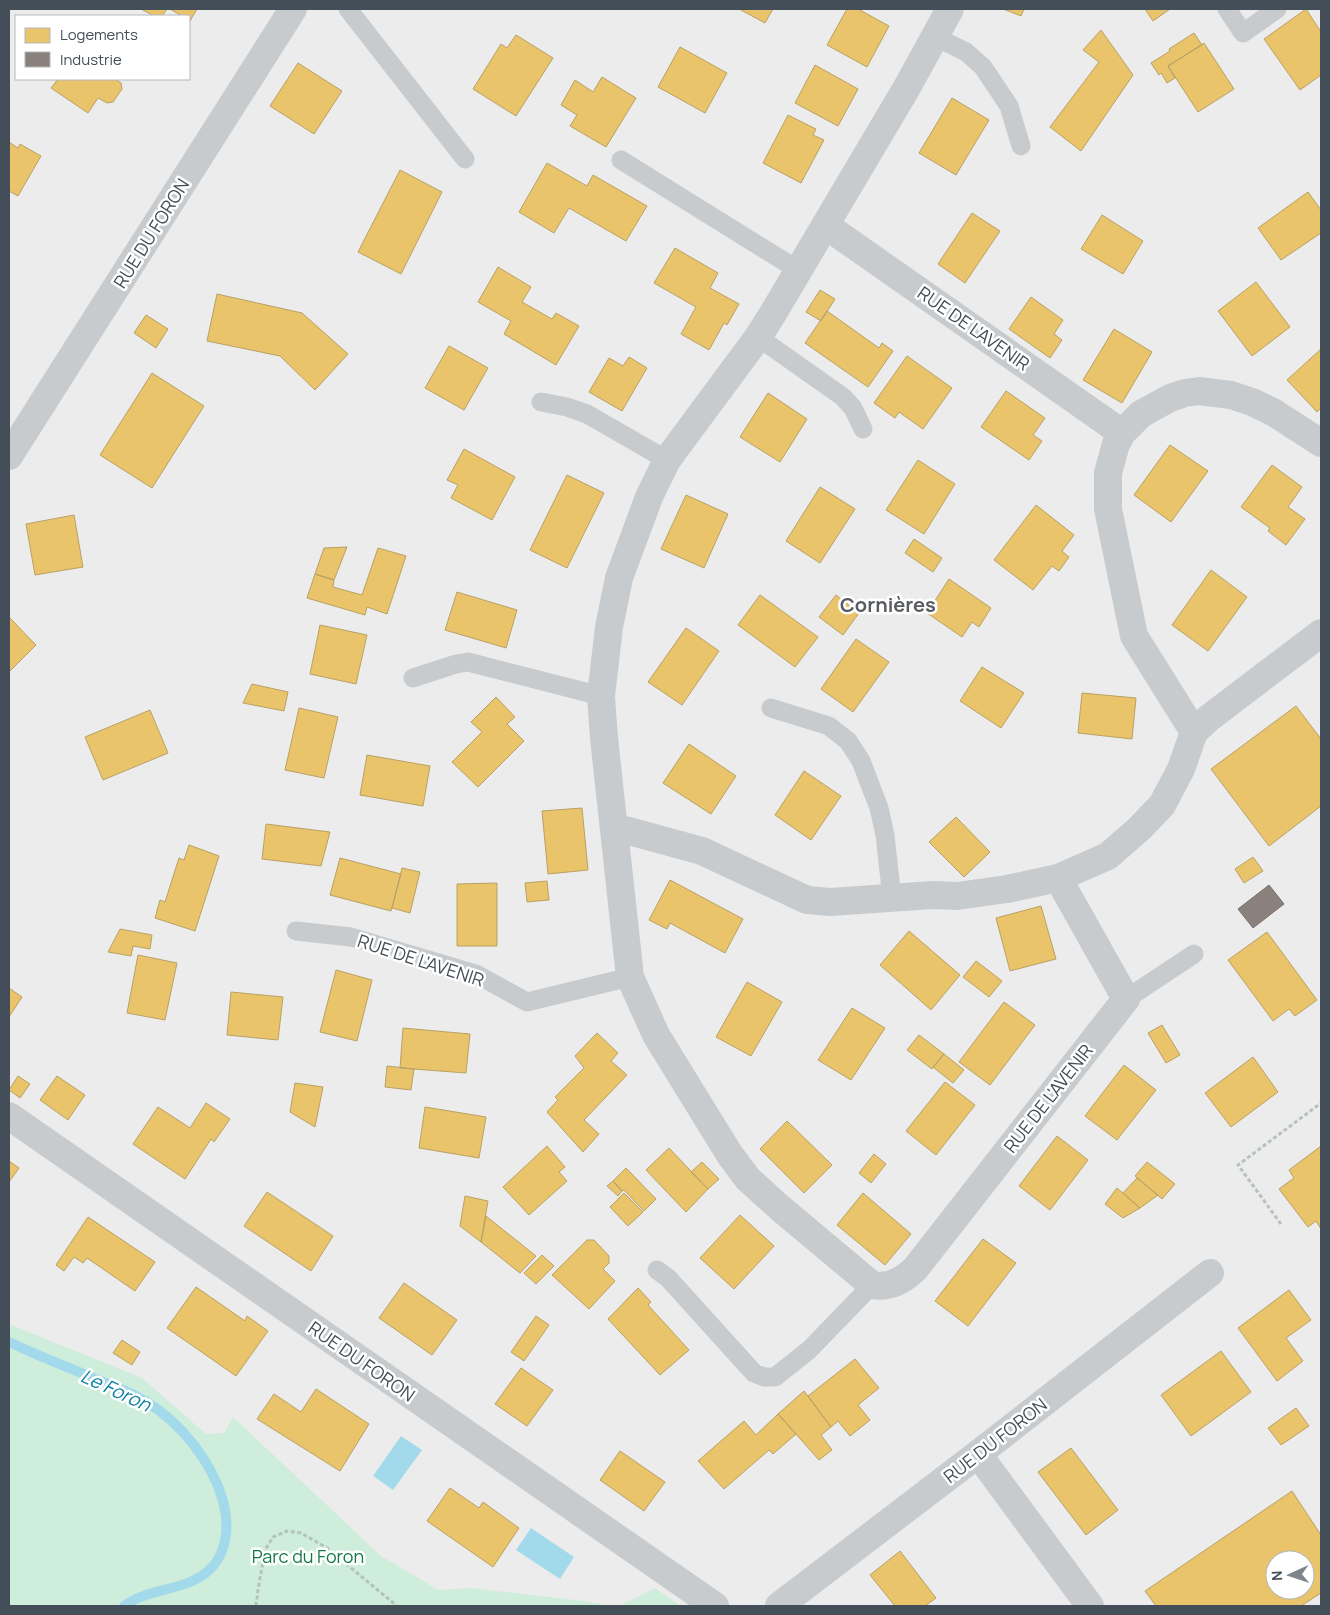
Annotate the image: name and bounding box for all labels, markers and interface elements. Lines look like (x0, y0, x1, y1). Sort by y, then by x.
legend (15, 15, 190, 80)
text: Logements (60, 24, 138, 45)
text: Industrie (60, 49, 122, 70)
street label: RUE DU FORON (108, 174, 194, 292)
street label: RUE DE L'AVENIR (913, 280, 1035, 376)
district label: Cornières (840, 591, 936, 618)
street label: RUE DE L'AVENIR (355, 928, 487, 992)
street label: RUE DE L'AVENIR (998, 1039, 1098, 1157)
street label: RUE DU FORON (304, 1315, 420, 1407)
water label: Le Foron (77, 1363, 156, 1418)
street label: RUE DU FORON (938, 1392, 1052, 1488)
park label: Parc du Foron (252, 1544, 364, 1568)
north arrow (1265, 1550, 1315, 1600)
text: N (1267, 1570, 1286, 1581)

